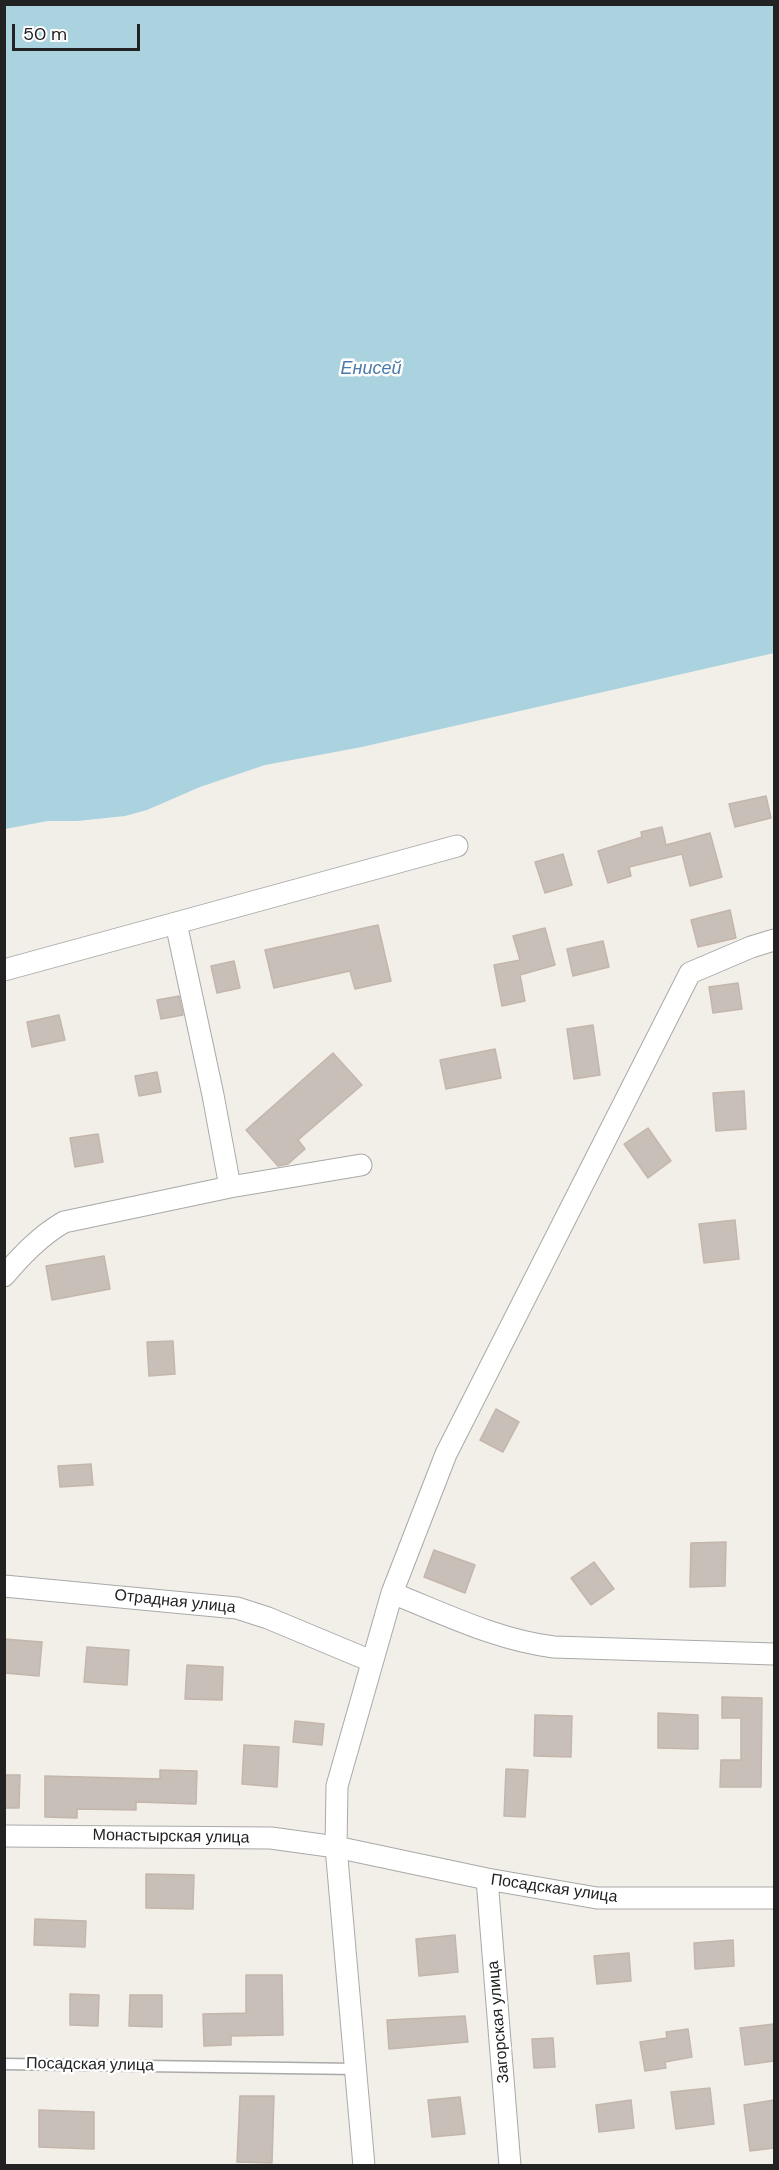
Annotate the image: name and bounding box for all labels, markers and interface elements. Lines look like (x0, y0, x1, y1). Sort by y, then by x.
scale bar (15, 12, 142, 50)
text: 50 m (23, 22, 67, 46)
water label: Енисей (341, 358, 401, 380)
street label: Отрадная улица (114, 1586, 236, 1618)
street label: Монастырская улица (92, 1826, 250, 1848)
street label: Посадская улица (489, 1871, 619, 1907)
street label: Загорская улица (484, 1960, 514, 2084)
street label: Посадская улица (26, 2054, 154, 2076)

